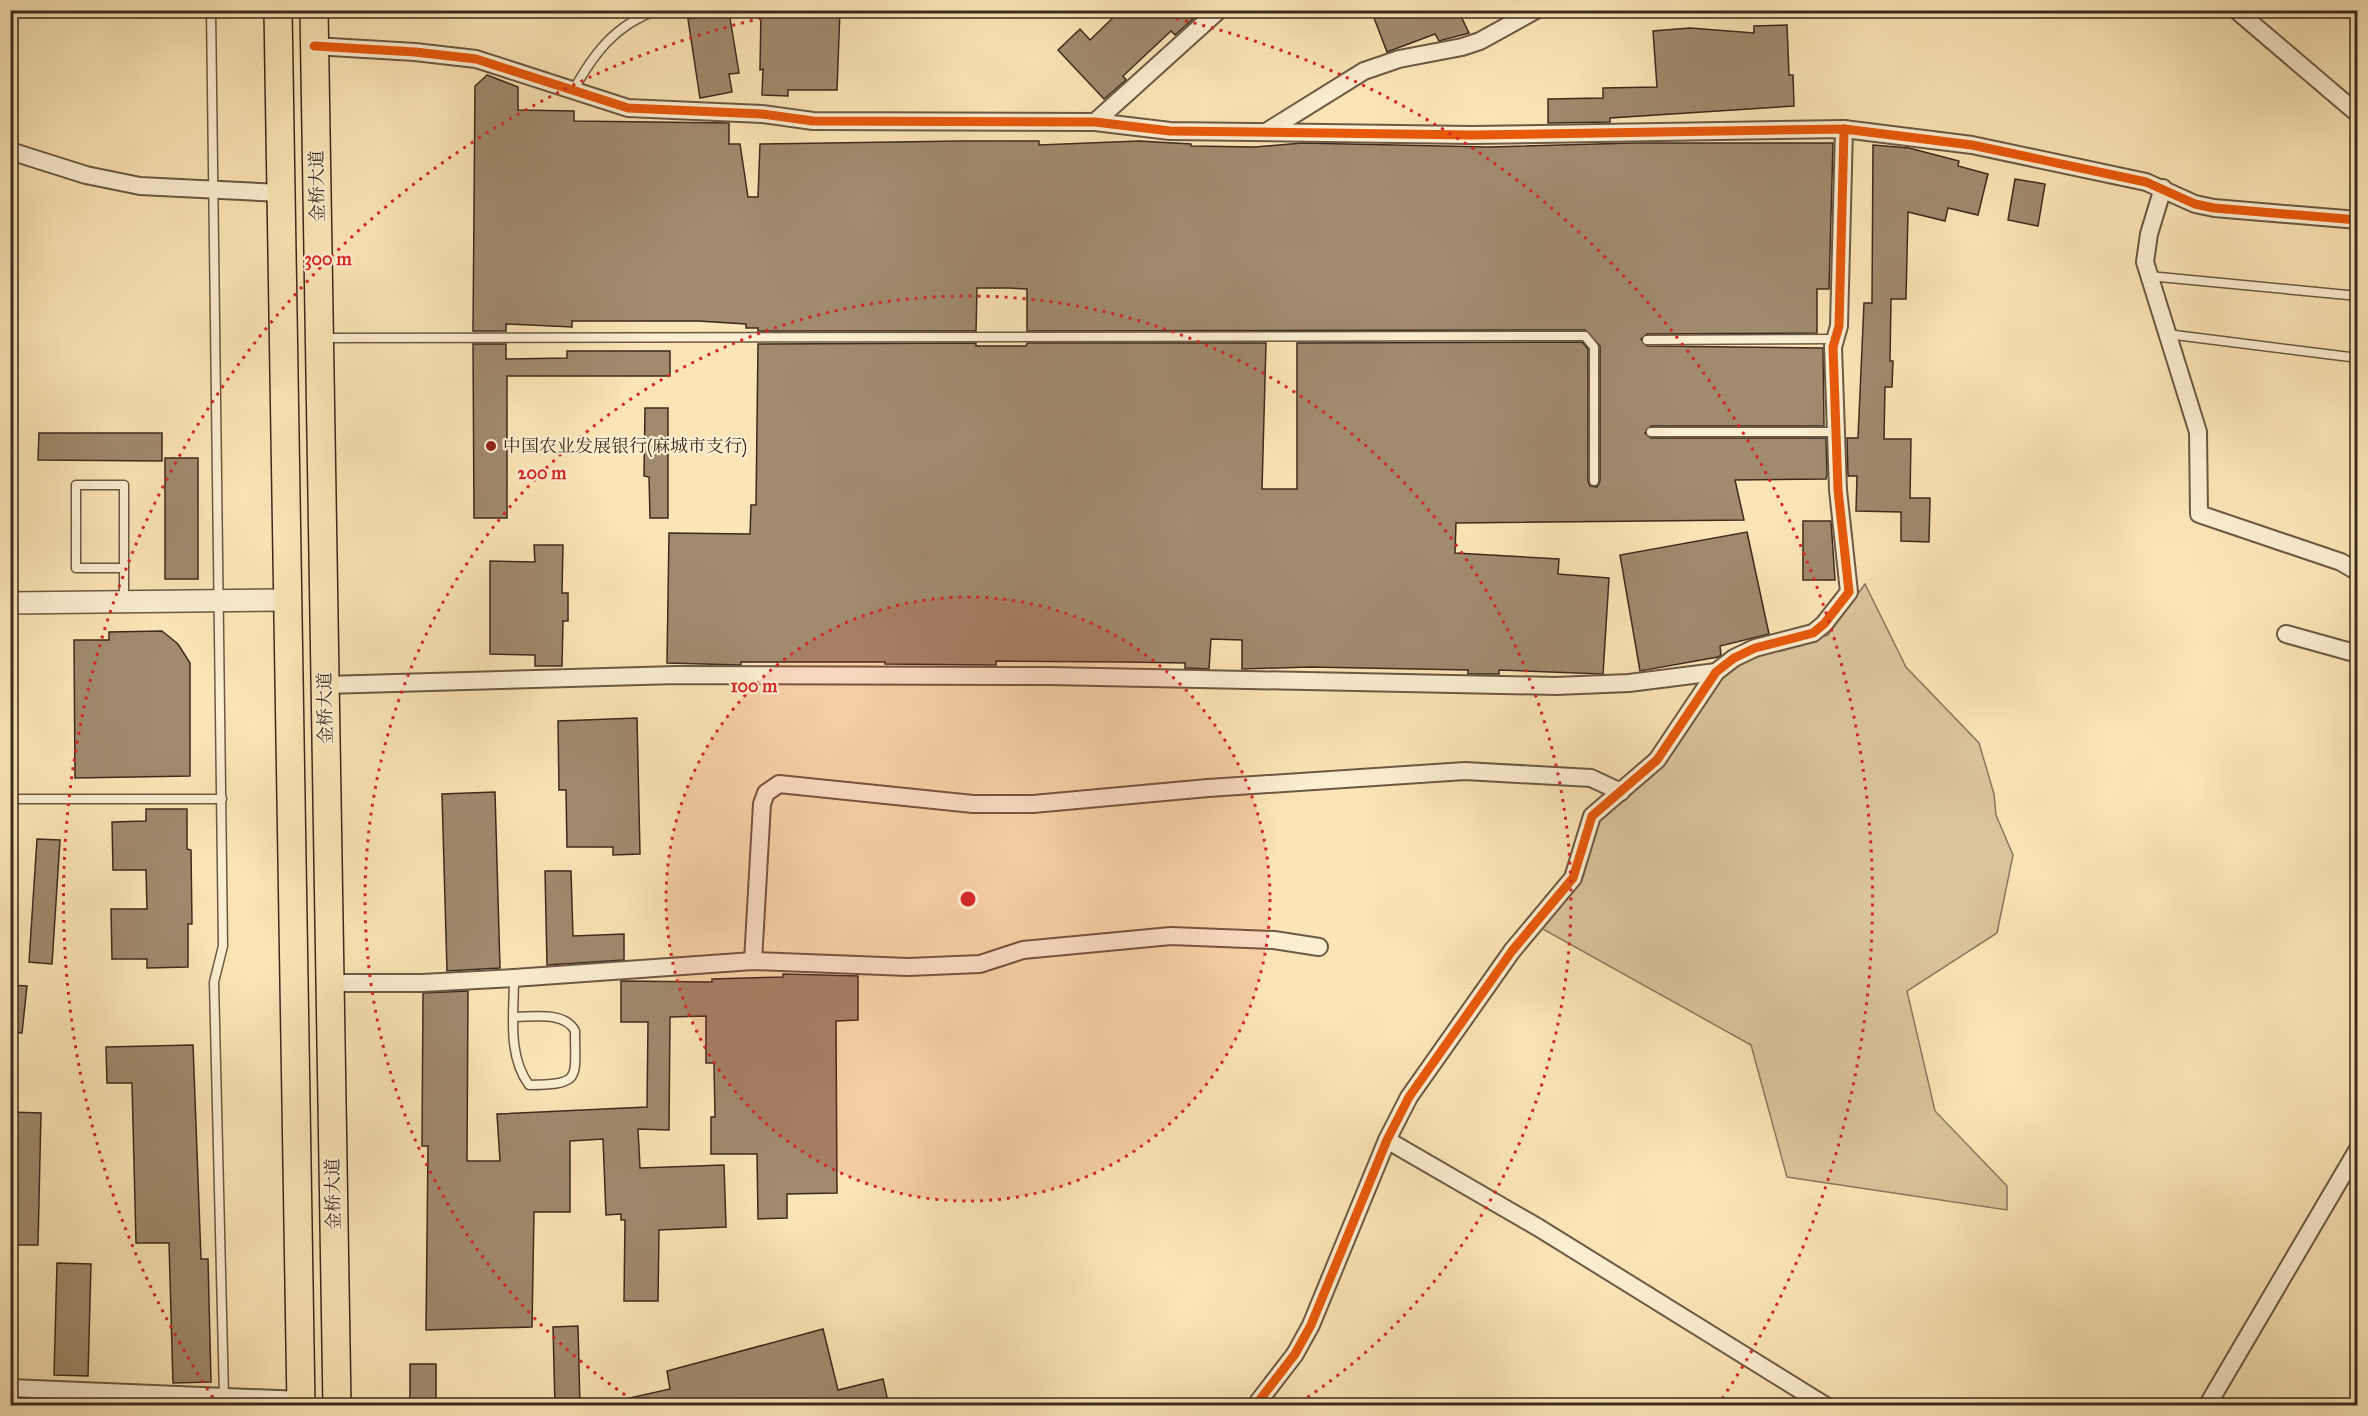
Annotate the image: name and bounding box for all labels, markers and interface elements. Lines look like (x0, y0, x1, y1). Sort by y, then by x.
street label: 金桥大道 (305, 150, 329, 222)
text: 300 m (304, 248, 352, 271)
place label: 中国农业发展银行(麻城市支行) (503, 435, 747, 458)
marker: 中国农业发展银行(麻城市支行) (484, 439, 498, 453)
text: 200 m (518, 462, 567, 484)
street label: 金桥大道 (313, 672, 337, 744)
text: 100 m (731, 675, 778, 697)
centre of rings (958, 889, 978, 909)
street label: 金桥大道 (321, 1158, 345, 1230)

